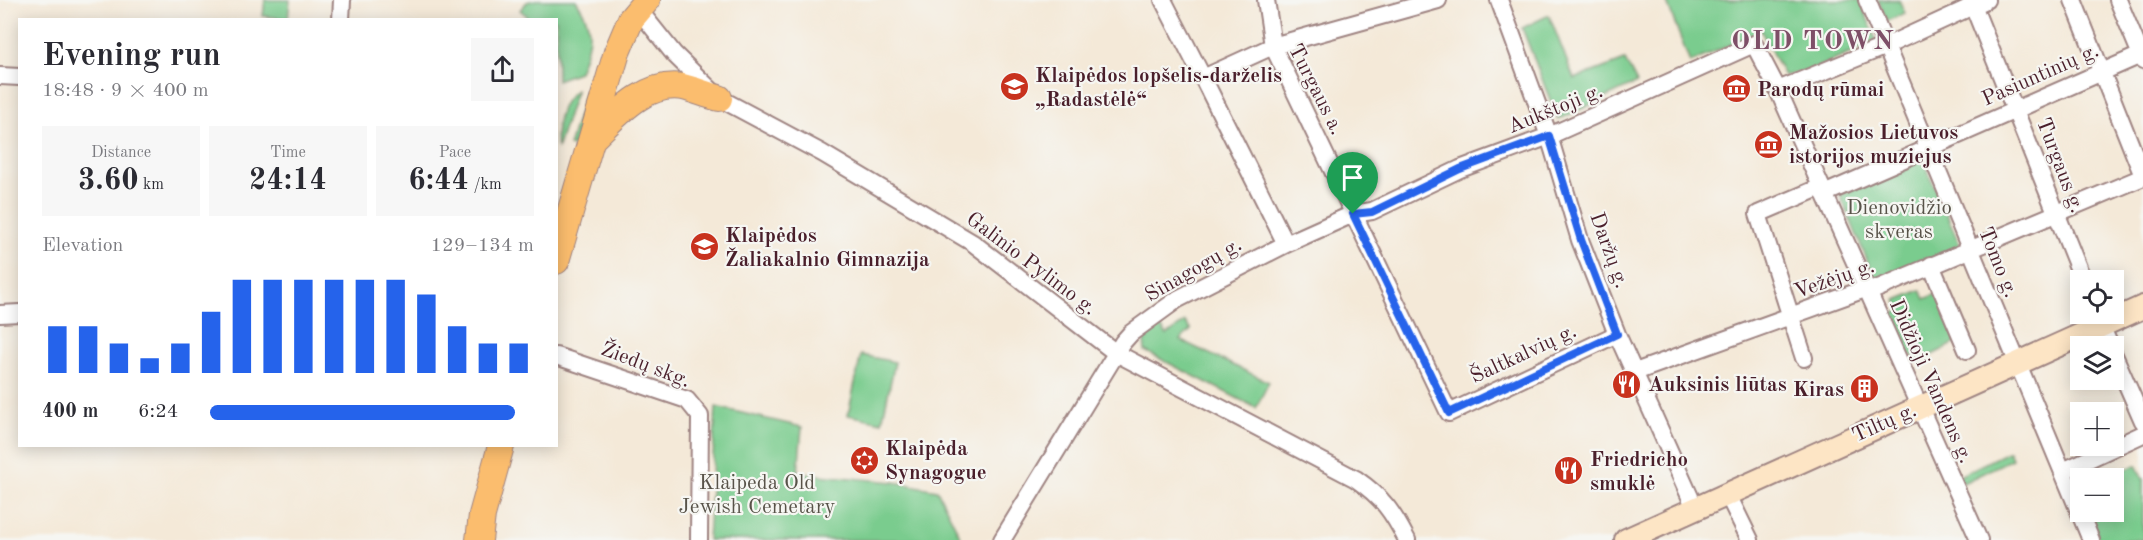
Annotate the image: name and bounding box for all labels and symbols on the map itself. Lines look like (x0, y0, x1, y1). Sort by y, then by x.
district label: OLD TOWN (1731, 28, 1895, 55)
street label: Pasiuntinių g. (1979, 40, 2102, 110)
street label: Turgaus a. (1284, 41, 1347, 139)
place label: Klaipėdos lopšelis-darželis „Radastėlė“ (1035, 66, 1282, 111)
school or university icon: Klaipėdos lopšelis-darželis „Radastėlė“ (998, 71, 1030, 103)
museum icon: Parodų rūmai (1720, 73, 1752, 105)
place label: Parodų rūmai (1757, 80, 1884, 101)
street label: Aukštoji g. (1505, 81, 1606, 138)
street label: Turgaus g. (2032, 115, 2087, 216)
place label: Mažosios Lietuvos istorijos muziejus (1789, 123, 1958, 168)
museum icon: Mažosios Lietuvos istorijos muziejus (1752, 128, 1784, 160)
pin (1327, 152, 1378, 214)
park label: Dienovidžio skveras (1846, 198, 1952, 243)
street label: Galinio Pylimo g. (962, 209, 1100, 320)
street label: Daržų g. (1585, 210, 1632, 291)
street label: Tomo g. (1974, 224, 2021, 301)
place label: Klaipėdos Žaliakalnio Gimnazija (725, 226, 930, 271)
school or university icon: Klaipėdos Žaliakalnio Gimnazija (688, 231, 720, 263)
street label: Sinagogų g. (1142, 234, 1246, 306)
street label: Vežėjų g. (1791, 256, 1878, 303)
street label: Didžioji Vandens g. (1885, 296, 1976, 467)
street label: Šaltkalvių g. (1466, 317, 1580, 388)
street label: Žiedų skg. (598, 335, 695, 392)
restaurant icon: Auksinis liūtas (1611, 368, 1643, 400)
building icon: Kiras (1849, 373, 1881, 405)
place label: Auksinis liūtas (1648, 375, 1787, 396)
place label: Kiras (1793, 380, 1844, 401)
street label: Tiltų g. (1849, 400, 1920, 447)
place label: Klaipėda Synagogue (885, 439, 987, 484)
synagogue icon: Klaipėda Synagogue (848, 444, 880, 476)
place label: Friedricho smuklė (1590, 450, 1688, 495)
restaurant icon: Friedricho smuklė (1553, 455, 1585, 487)
park label: Klaipeda Old Jewish Cemetary (679, 473, 835, 518)

